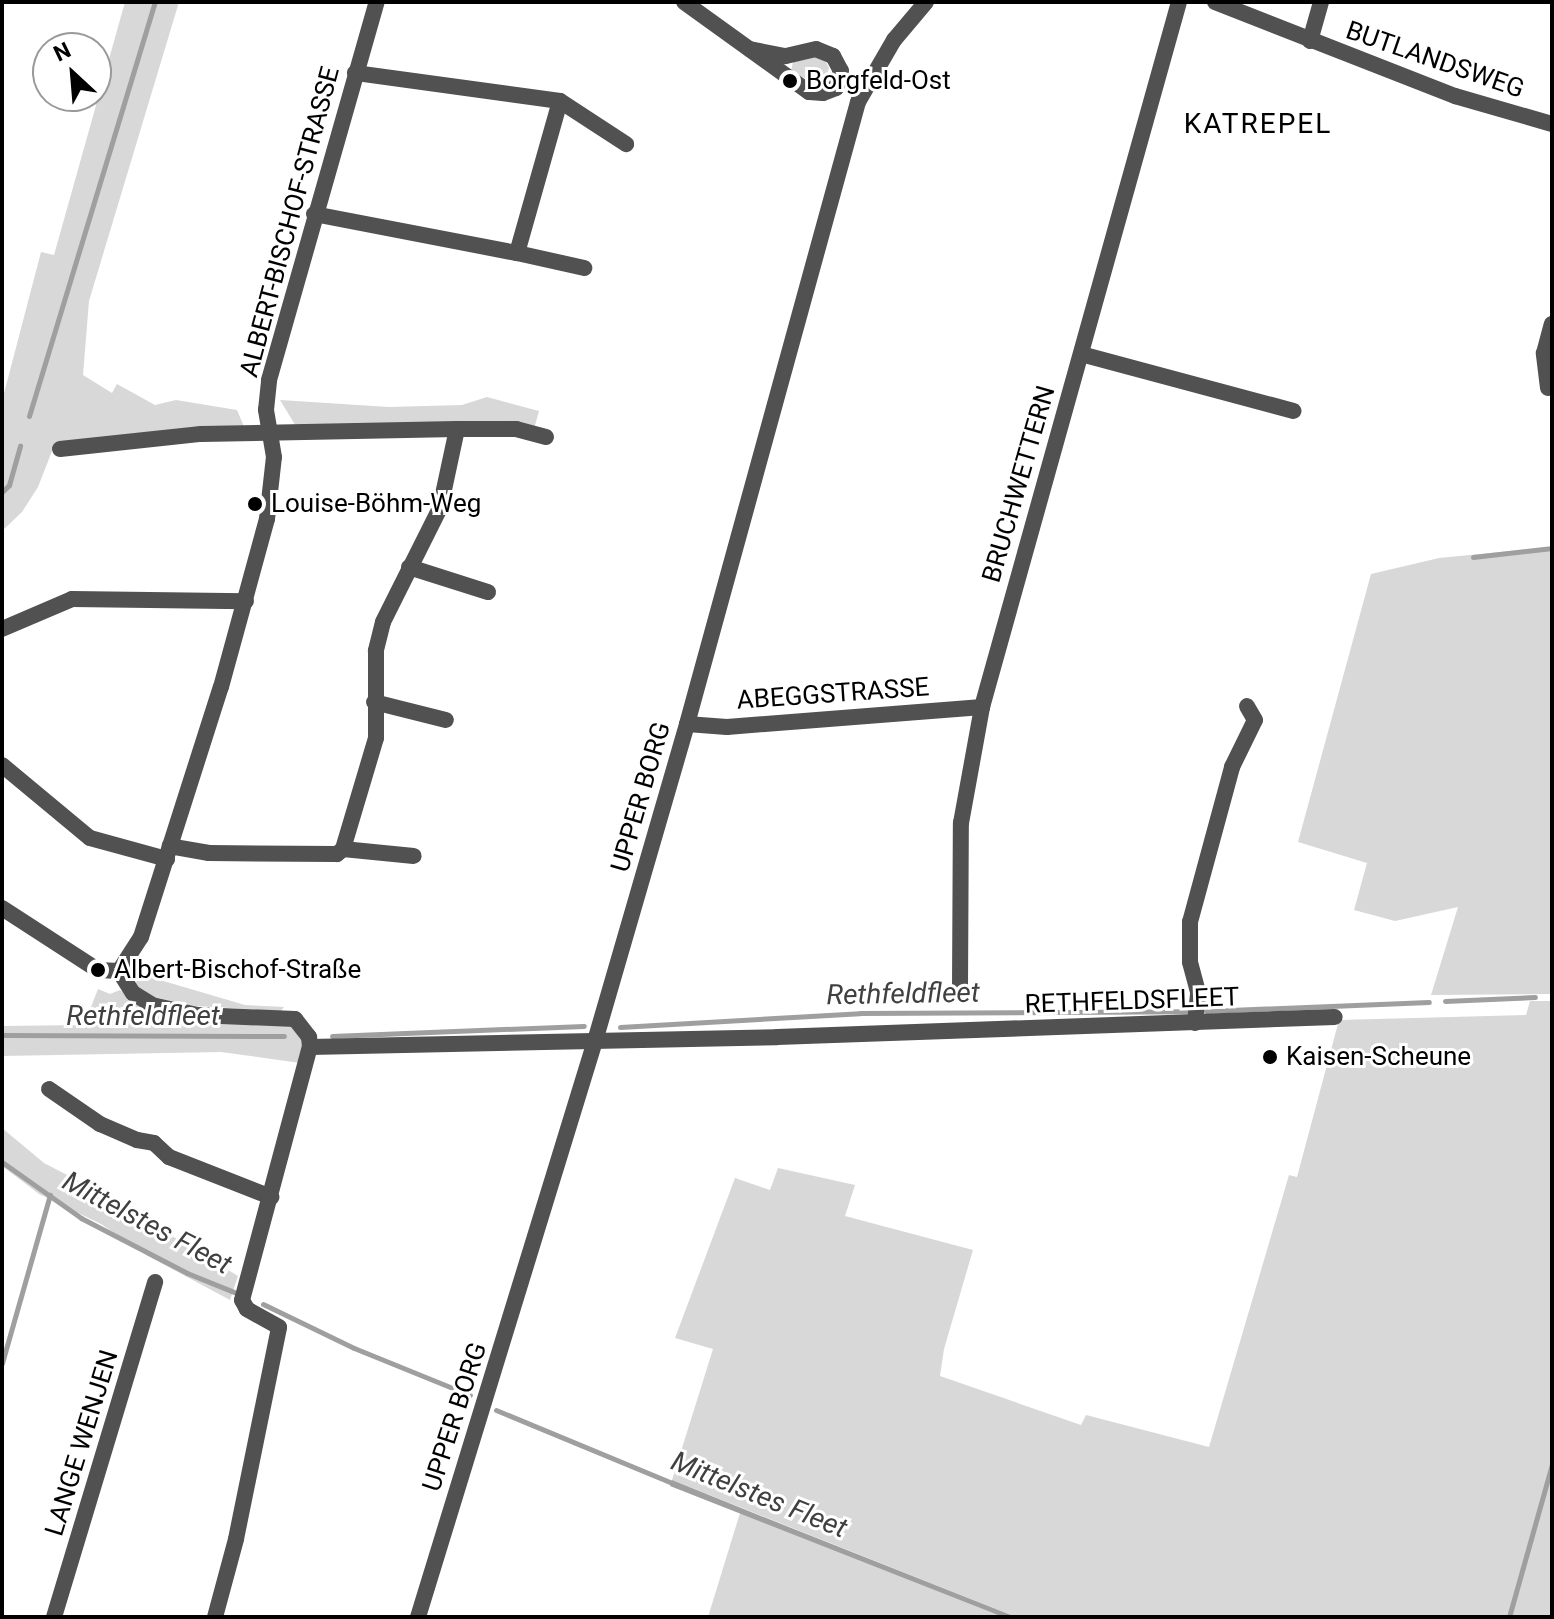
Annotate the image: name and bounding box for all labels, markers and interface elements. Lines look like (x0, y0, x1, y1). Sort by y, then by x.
street label: BUTLANDSWEG (1342, 15, 1528, 105)
north arrow (32, 32, 112, 112)
text: N (50, 37, 75, 66)
street label: ALBERT-BISCHOF-STRASSE (234, 63, 346, 381)
place label: Borgfeld-Ost (806, 65, 951, 97)
marker: Borgfeld-Ost (781, 72, 799, 90)
district label: KATREPEL (1184, 107, 1332, 141)
street label: BRUCHWETTERN (976, 382, 1062, 586)
place label: Louise-Böhm-Weg (271, 488, 481, 520)
marker: Louise-Böhm-Weg (246, 495, 264, 513)
street label: ABEGGSTRASSE (736, 672, 930, 716)
street label: UPPER BORG (605, 718, 677, 876)
place label: Albert-Bischof-Straße (114, 954, 361, 986)
marker: Albert-Bischof-Straße (89, 961, 107, 979)
water label: Rethfeldfleet (826, 976, 980, 1012)
street label: RETHFELDSFLEET (1024, 982, 1240, 1020)
water label: Rethfeldfleet (66, 999, 220, 1033)
place label: Kaisen-Scheune (1286, 1041, 1471, 1073)
marker: Kaisen-Scheune (1261, 1048, 1279, 1066)
water label: Mittelstes Fleet (57, 1164, 237, 1282)
street label: UPPER BORG (416, 1339, 494, 1495)
street label: LANGE WENJEN (39, 1346, 125, 1540)
water label: Mittelstes Fleet (666, 1444, 852, 1546)

